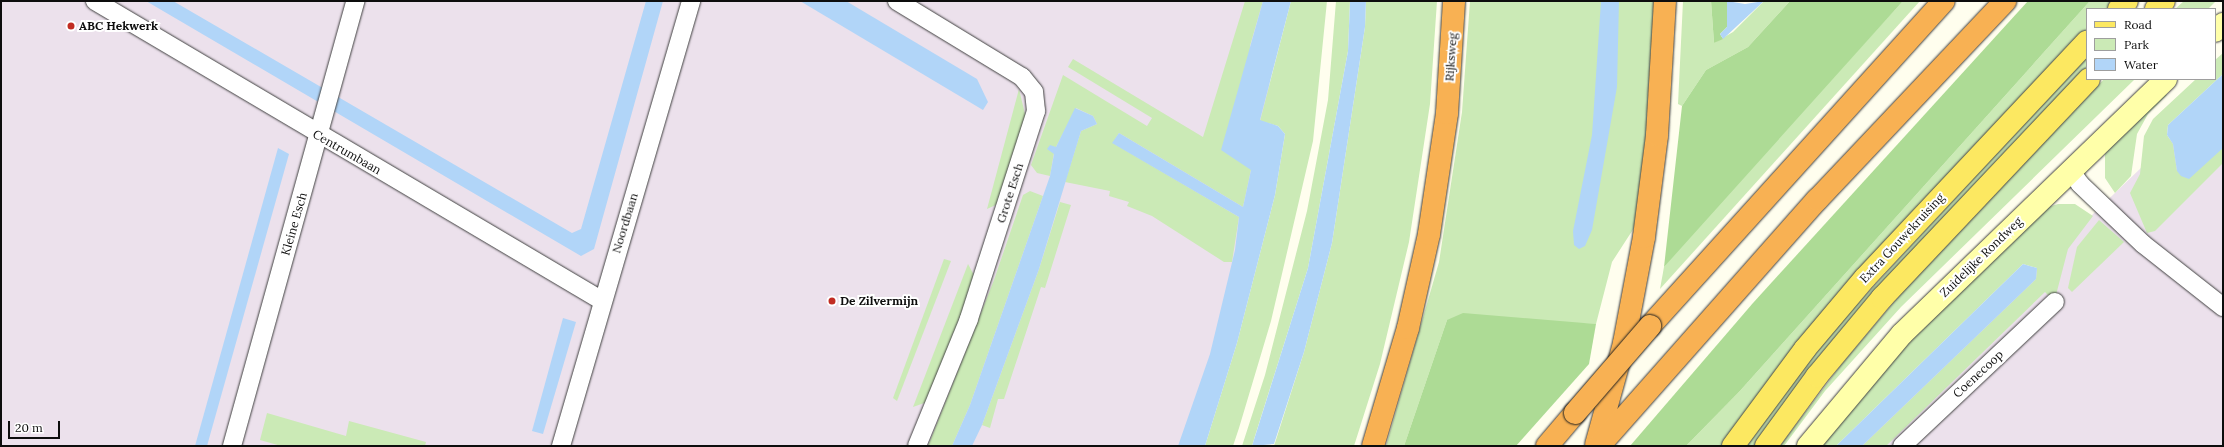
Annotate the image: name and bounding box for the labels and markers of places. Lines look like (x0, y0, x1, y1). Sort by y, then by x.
place label: ABC Hekwerk (79, 19, 158, 33)
marker: ABC Hekwerk (66, 21, 76, 31)
place label: De Zilvermijn (840, 294, 918, 308)
marker: De Zilvermijn (827, 296, 837, 306)

